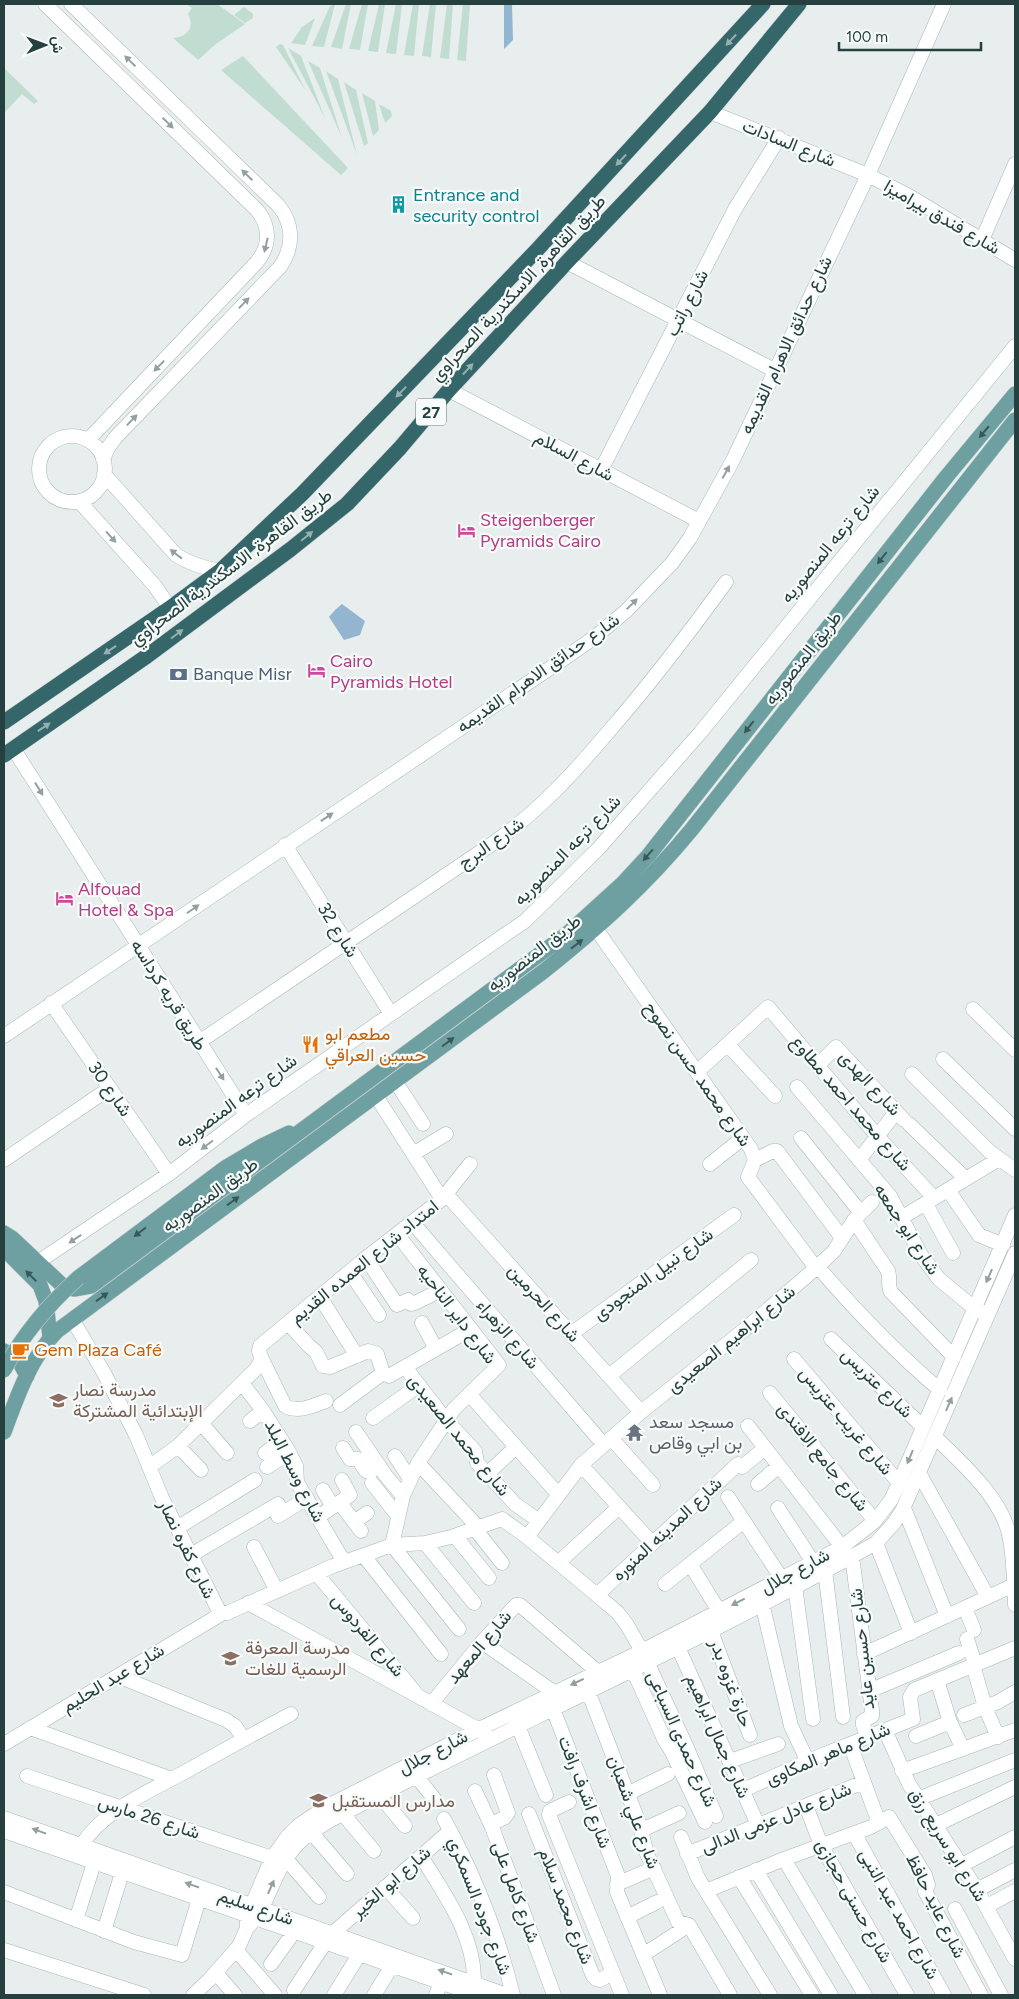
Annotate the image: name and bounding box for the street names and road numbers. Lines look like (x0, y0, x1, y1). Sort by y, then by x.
street label: شارع السادات (739, 114, 839, 173)
street label: شارع فندق بيراميزا (880, 175, 1004, 260)
street label: طريق القاهرة, الاسكندرية الصحراوي (426, 190, 613, 389)
street label: شارع حدائق الاهرام القديمه (735, 252, 838, 438)
street label: شارع راتب (661, 266, 714, 341)
road number: 27 (416, 398, 446, 426)
street label: شارع السلام (530, 426, 617, 487)
street label: شارع ترعه المنصوريه (776, 481, 885, 608)
street label: طريق القاهرة, الاسكندرية الصحراوي (126, 484, 339, 653)
street label: طريق المنصوريه (760, 607, 846, 709)
street label: شارع حدائق الاهرام القديمه (452, 608, 624, 738)
street label: شارع ترعه المنصوريه (509, 790, 626, 911)
street label: شارع البرج (454, 812, 529, 874)
street label: شارع 32 (312, 899, 363, 962)
street label: طريق المنصوريه (483, 910, 585, 996)
street label: طريق قريه كرداسه (126, 935, 212, 1055)
street label: شارع محمد حسن نصوح (639, 997, 756, 1151)
street label: شارع محمد احمد مطاوع (785, 1030, 916, 1176)
street label: شارع الهدى (834, 1046, 906, 1121)
street label: شارع ترعه المنصوريه (171, 1049, 302, 1153)
street label: شارع 30 (82, 1057, 137, 1121)
street label: طريق المنصوريه (158, 1153, 262, 1237)
street label: شارع ابو جمعه (868, 1179, 945, 1279)
street label: امتداد شارع العمده القديم (285, 1195, 443, 1330)
street label: شارع نبيل المنجودى (589, 1223, 718, 1326)
street label: شارع الحرمين (502, 1259, 585, 1347)
street label: شارع داير الناحيه (412, 1260, 502, 1369)
street label: شارع ابراهيم الصعيدى (662, 1280, 800, 1398)
street label: شارع الزهراء (471, 1295, 544, 1374)
street label: شارع عتريس (836, 1343, 917, 1423)
street label: شارع غريب عتريس (794, 1362, 898, 1480)
street label: شارع محمد الصعيدى (402, 1369, 515, 1501)
street label: شارع جامع الافندى (772, 1398, 873, 1516)
street label: شارع وسط البلد (259, 1416, 330, 1526)
street label: شارع المدينه المنوره (607, 1472, 727, 1586)
street label: شارع كفره نصار (152, 1495, 220, 1603)
street label: شارع جلال (757, 1544, 834, 1599)
street label: شارع حسين عايد (845, 1587, 880, 1711)
street label: شارع الفردوس (326, 1589, 409, 1682)
street label: شارع المعهد (442, 1606, 517, 1689)
street label: حارة غزوه بدر (705, 1635, 757, 1730)
street label: شارع عبد الحليم (58, 1639, 169, 1718)
street label: شارع حمدى السباعى (641, 1668, 722, 1811)
street label: شارع جمال ابراهيم (680, 1671, 755, 1802)
street label: شارع ماهر المكاوى (762, 1718, 894, 1791)
street label: شارع جلال (395, 1725, 472, 1780)
street label: شارع اشرف رافت (553, 1733, 617, 1852)
street label: شارع علي شعبان (599, 1752, 665, 1873)
street label: شارع عادل عزمى الدالى (698, 1778, 855, 1859)
street label: شارع ابو سريع رزق (903, 1784, 992, 1906)
street label: شارع 26 مارس (95, 1790, 203, 1845)
street label: شارع جوده السمكري (440, 1834, 516, 1979)
street label: شارع حسنى حجازى (810, 1835, 897, 1967)
street label: شارع كامل على (487, 1838, 545, 1946)
street label: شارع ابو الخير (346, 1841, 436, 1924)
street label: شارع محمد سلام (533, 1845, 598, 1968)
street label: شارع احمد عبد النبى (853, 1845, 944, 1984)
street label: شارع عايد حافظ (900, 1850, 971, 1962)
street label: شارع سليم (215, 1884, 297, 1931)

